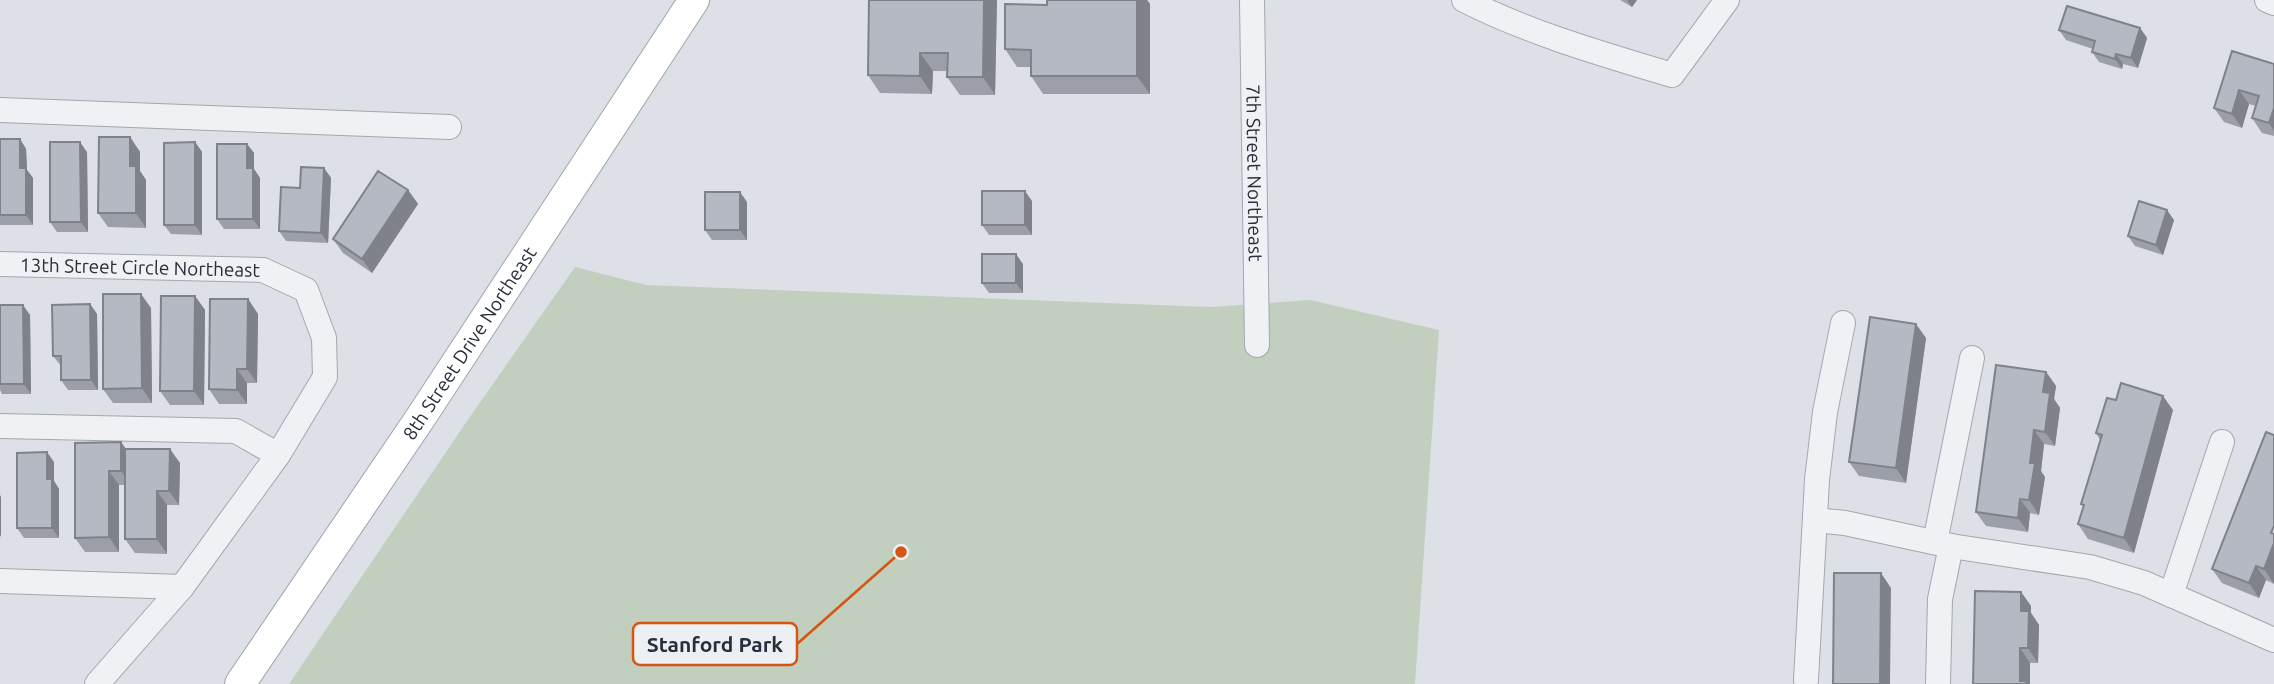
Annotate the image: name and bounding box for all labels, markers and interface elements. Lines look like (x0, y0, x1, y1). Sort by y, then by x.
street label: 7th Street Northeast (1242, 84, 1267, 262)
street label: 8th Street Drive Northeast (398, 242, 541, 444)
street label: 13th Street Circle Northeast (20, 253, 261, 281)
callout: Stanford Park (633, 623, 797, 665)
text: Stanford Park (647, 632, 783, 656)

